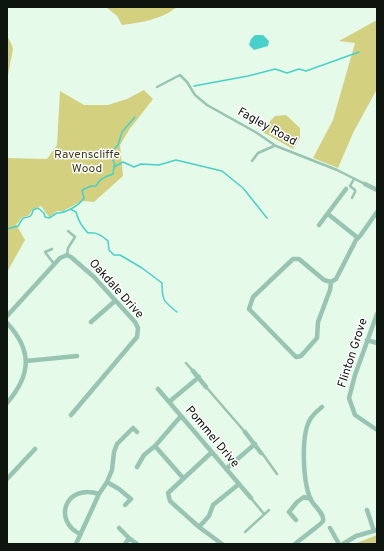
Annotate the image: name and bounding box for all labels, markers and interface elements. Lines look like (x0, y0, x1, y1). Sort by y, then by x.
street label: Fagley Road (235, 104, 299, 150)
park label: Ravenscliffe Wood (54, 147, 120, 177)
street label: Oakdale Drive (85, 256, 147, 322)
street label: Flinton Grove (334, 316, 372, 390)
street label: Pommel Drive (182, 403, 242, 471)

